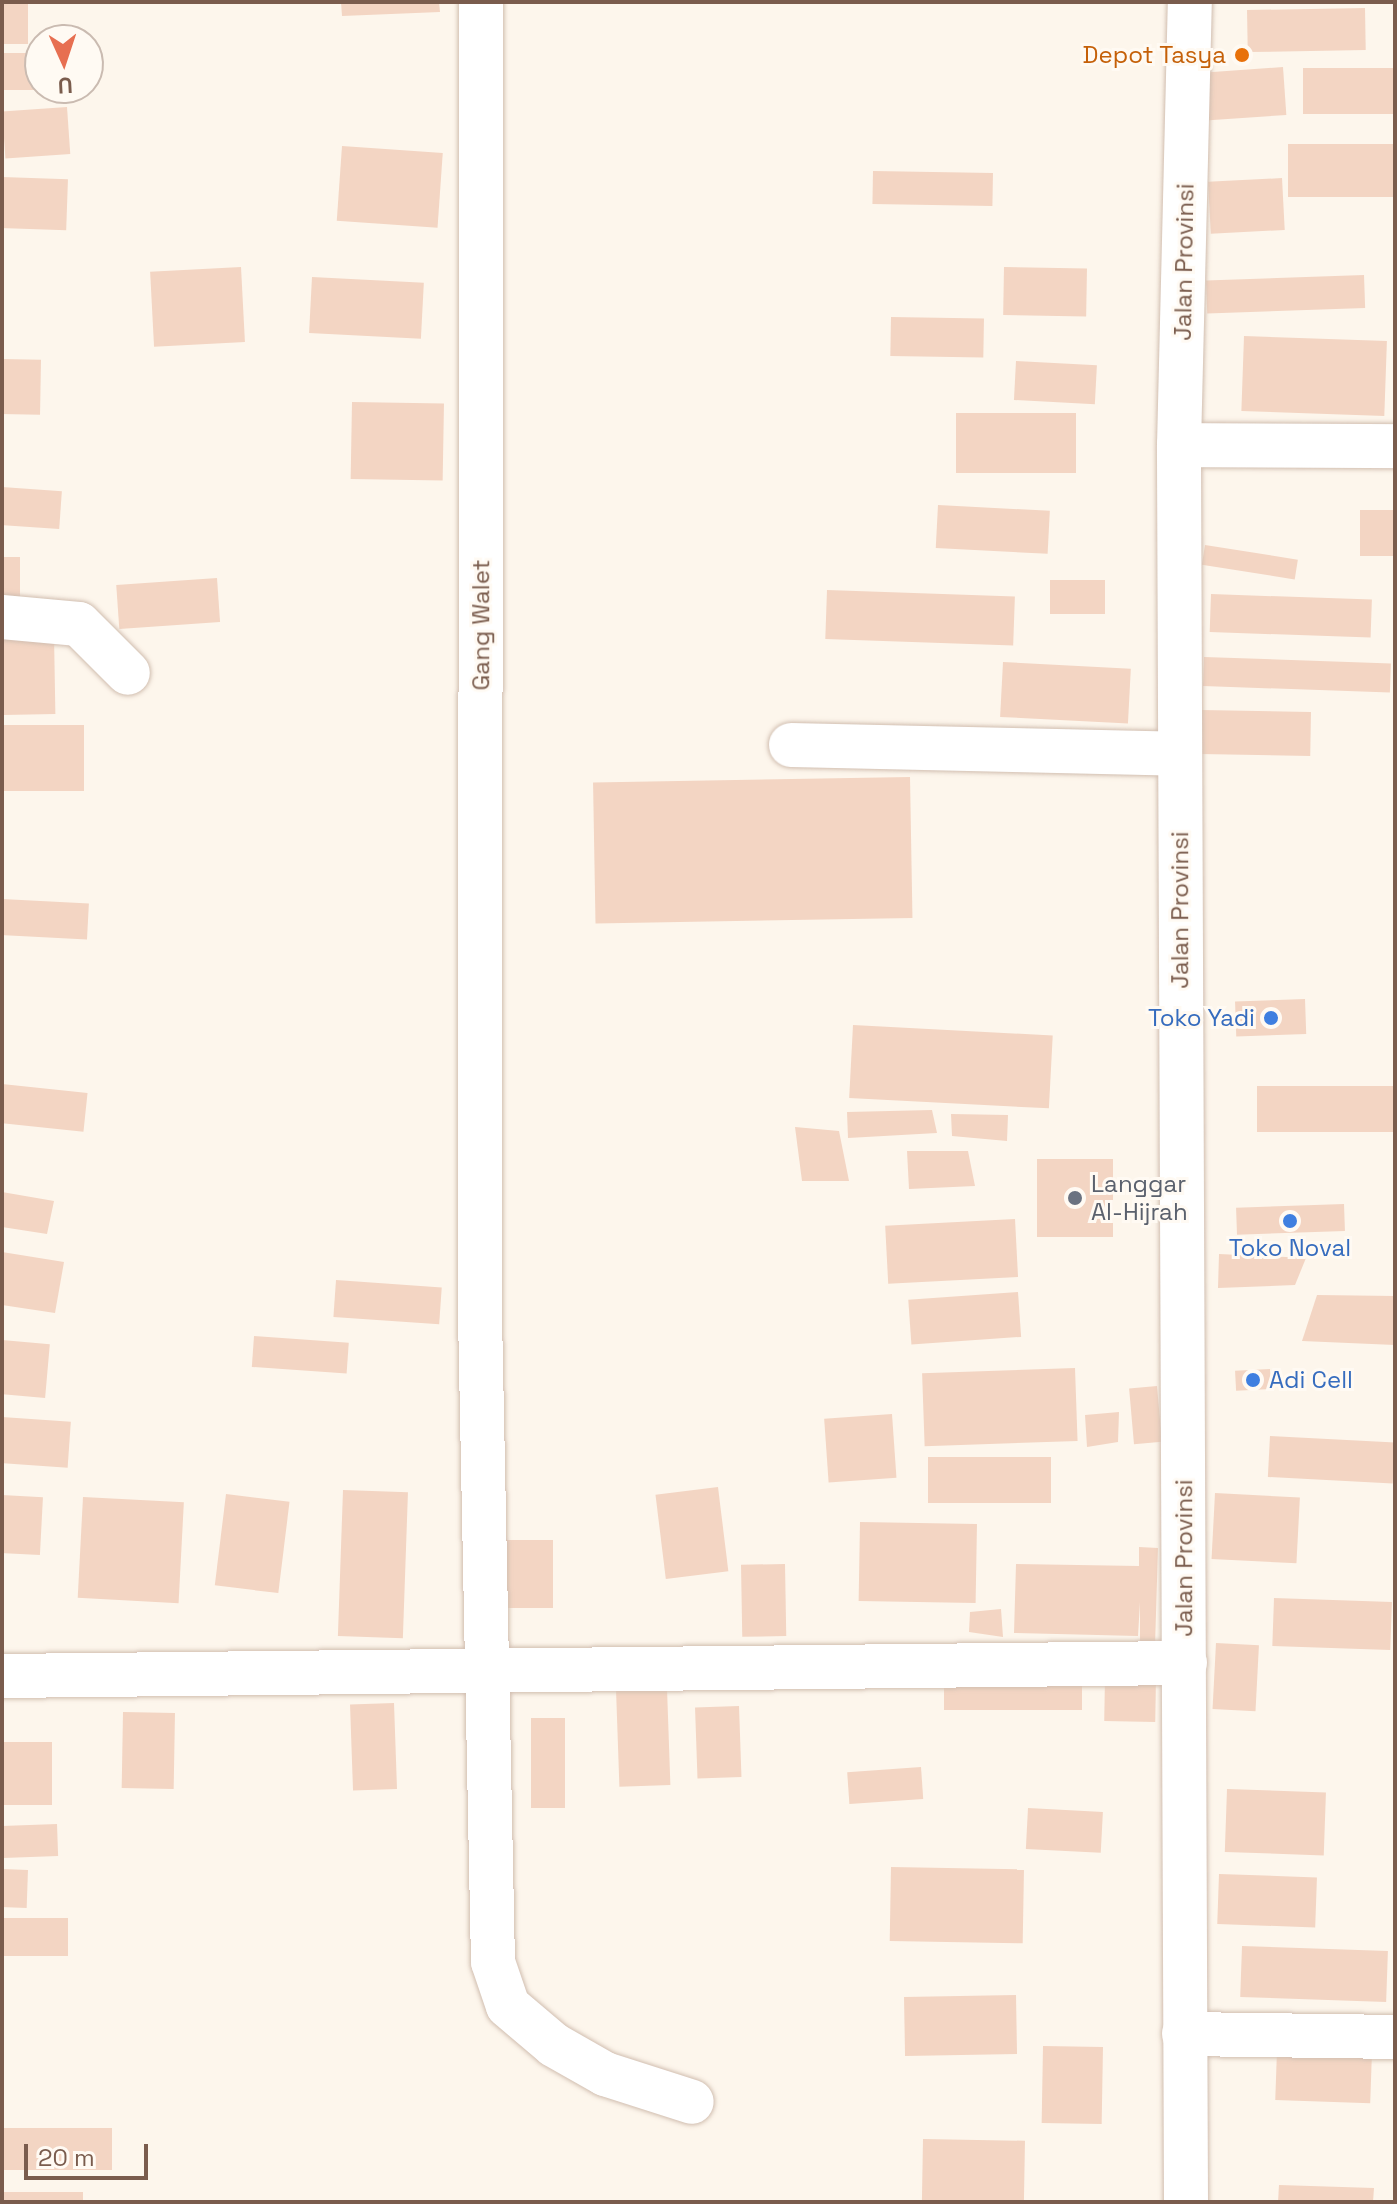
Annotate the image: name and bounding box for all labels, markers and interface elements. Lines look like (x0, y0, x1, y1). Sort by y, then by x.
north arrow (24, 24, 104, 104)
place label: Depot Tasya (1082, 41, 1226, 69)
marker: Depot Tasya (1233, 46, 1251, 64)
text: U (57, 72, 73, 100)
street label: Jalan Provinsi (1168, 183, 1200, 341)
street label: Gang Walet (467, 559, 495, 691)
street label: Jalan Provinsi (1166, 831, 1194, 989)
place label: Toko Yadi (1148, 1004, 1255, 1032)
marker: Toko Yadi (1262, 1009, 1280, 1027)
place label: Langgar Al-Hijrah (1091, 1170, 1188, 1226)
marker: Langgar Al-Hijrah (1066, 1189, 1084, 1207)
marker: Toko Noval (1281, 1212, 1299, 1230)
place label: Toko Noval (1229, 1234, 1351, 1262)
place label: Adi Cell (1269, 1366, 1353, 1394)
marker: Adi Cell (1244, 1371, 1262, 1389)
street label: Jalan Provinsi (1170, 1479, 1198, 1637)
scale bar (28, 2128, 152, 2178)
text: 20 m (38, 2142, 95, 2173)

